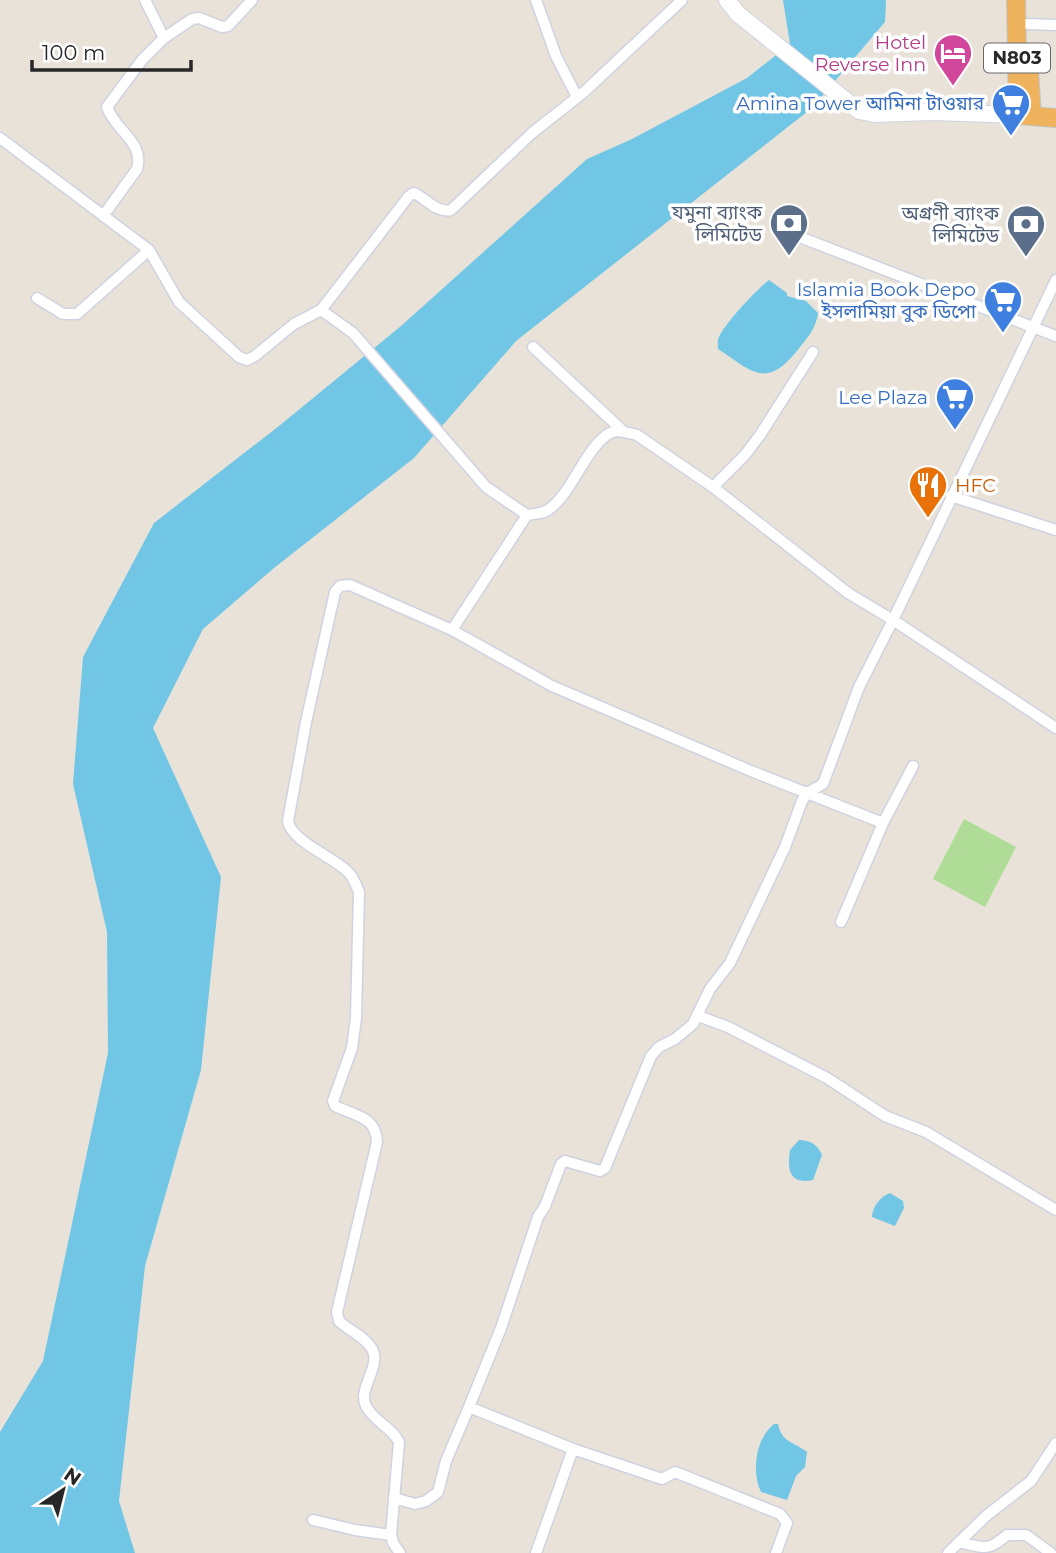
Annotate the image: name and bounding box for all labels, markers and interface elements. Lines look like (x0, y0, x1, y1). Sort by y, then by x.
scale bar (32, 28, 191, 72)
place label: Hotel Reverse Inn (815, 31, 926, 76)
hotel icon: Hotel Reverse Inn (932, 32, 974, 87)
text: 100 m (42, 40, 105, 65)
road number: N803 (984, 44, 1050, 72)
supermarket icon: Amina Tower আমিনা টাওয়ার (990, 82, 1032, 137)
place label: Amina Tower আমিনা টাওয়ার (736, 92, 985, 115)
place label: যমুনা ব্যাংক লিমিটেড (671, 201, 763, 246)
bank icon: যমুনা ব্যাংক লিমিটেড (768, 202, 810, 257)
place label: অগ্রণী ব্যাংক লিমিটেড (901, 202, 1000, 247)
bank icon: অগ্রণী ব্যাংক লিমিটেড (1005, 203, 1047, 258)
place label: Islamia Book Depo ইসলামিয়া বুক ডিপো (797, 278, 977, 323)
supermarket icon: Islamia Book Depo ইসলামিয়া বুক ডিপো (982, 279, 1024, 334)
supermarket icon: Lee Plaza (934, 376, 976, 431)
place label: Lee Plaza (838, 386, 928, 409)
restaurant icon: HFC (907, 464, 949, 519)
place label: HFC (955, 474, 996, 497)
north arrow (28, 1455, 98, 1525)
text: N (60, 1463, 85, 1490)

